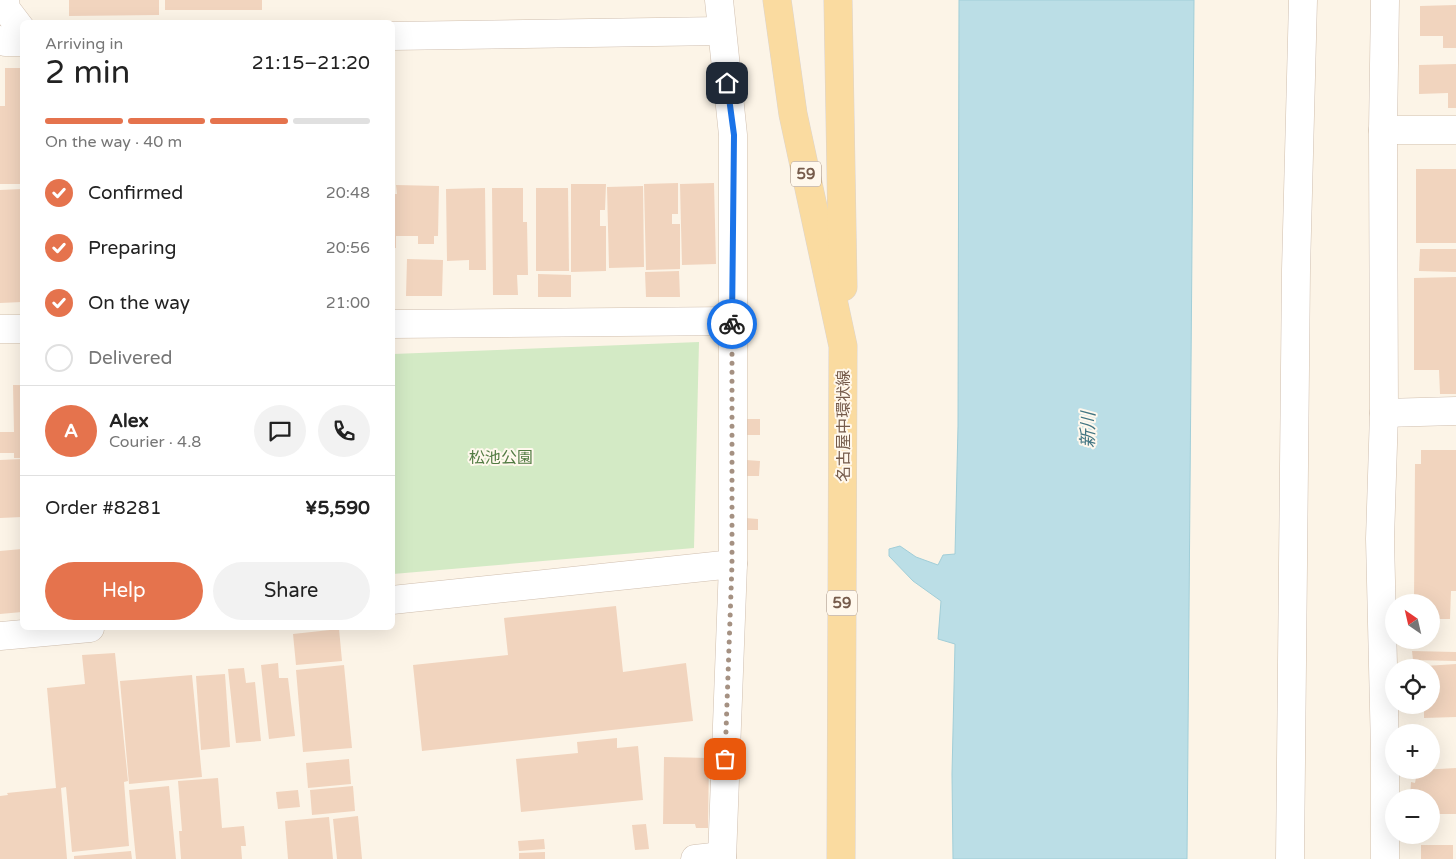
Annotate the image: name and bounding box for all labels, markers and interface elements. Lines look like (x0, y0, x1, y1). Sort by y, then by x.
text: Arriving in (45, 34, 123, 54)
text: 21:15–21:20 (252, 52, 370, 74)
text: 2 min (45, 54, 130, 92)
pin (706, 62, 748, 104)
icon: home (713, 69, 741, 97)
text: On the way · 40 m (45, 132, 182, 152)
road number: 59 (791, 162, 821, 186)
icon: check (45, 179, 73, 207)
text: Confirmed (88, 182, 183, 204)
text: 20:48 (326, 183, 370, 203)
icon: check (45, 234, 73, 262)
text: Preparing (88, 237, 177, 259)
text: 20:56 (326, 238, 370, 258)
icon: check (45, 289, 73, 317)
text: On the way (88, 292, 190, 314)
text: 21:00 (326, 293, 370, 313)
courier (707, 299, 757, 349)
icon: bike (718, 310, 746, 338)
text: Delivered (88, 347, 173, 369)
street label: 名古屋中環状線 (834, 370, 854, 482)
button: chat (254, 405, 306, 457)
button: phone (318, 405, 370, 457)
text: Alex (109, 410, 149, 432)
water label: 新川 (1077, 410, 1099, 448)
text: A (64, 420, 78, 442)
text: Courier · 4.8 (109, 432, 201, 452)
park label: 松池公園 (469, 448, 533, 468)
text: Order #8281 (45, 497, 162, 519)
text: ¥5,590 (305, 497, 370, 519)
button: Help (45, 562, 203, 620)
button: Share (213, 562, 370, 620)
road number: 59 (827, 590, 857, 616)
north arrow (1385, 594, 1440, 649)
map controls (1385, 594, 1440, 844)
button: locate (1385, 659, 1440, 714)
button: + (1385, 724, 1440, 779)
pin (704, 738, 746, 780)
icon: bag (711, 745, 739, 773)
button: − (1385, 789, 1440, 844)

